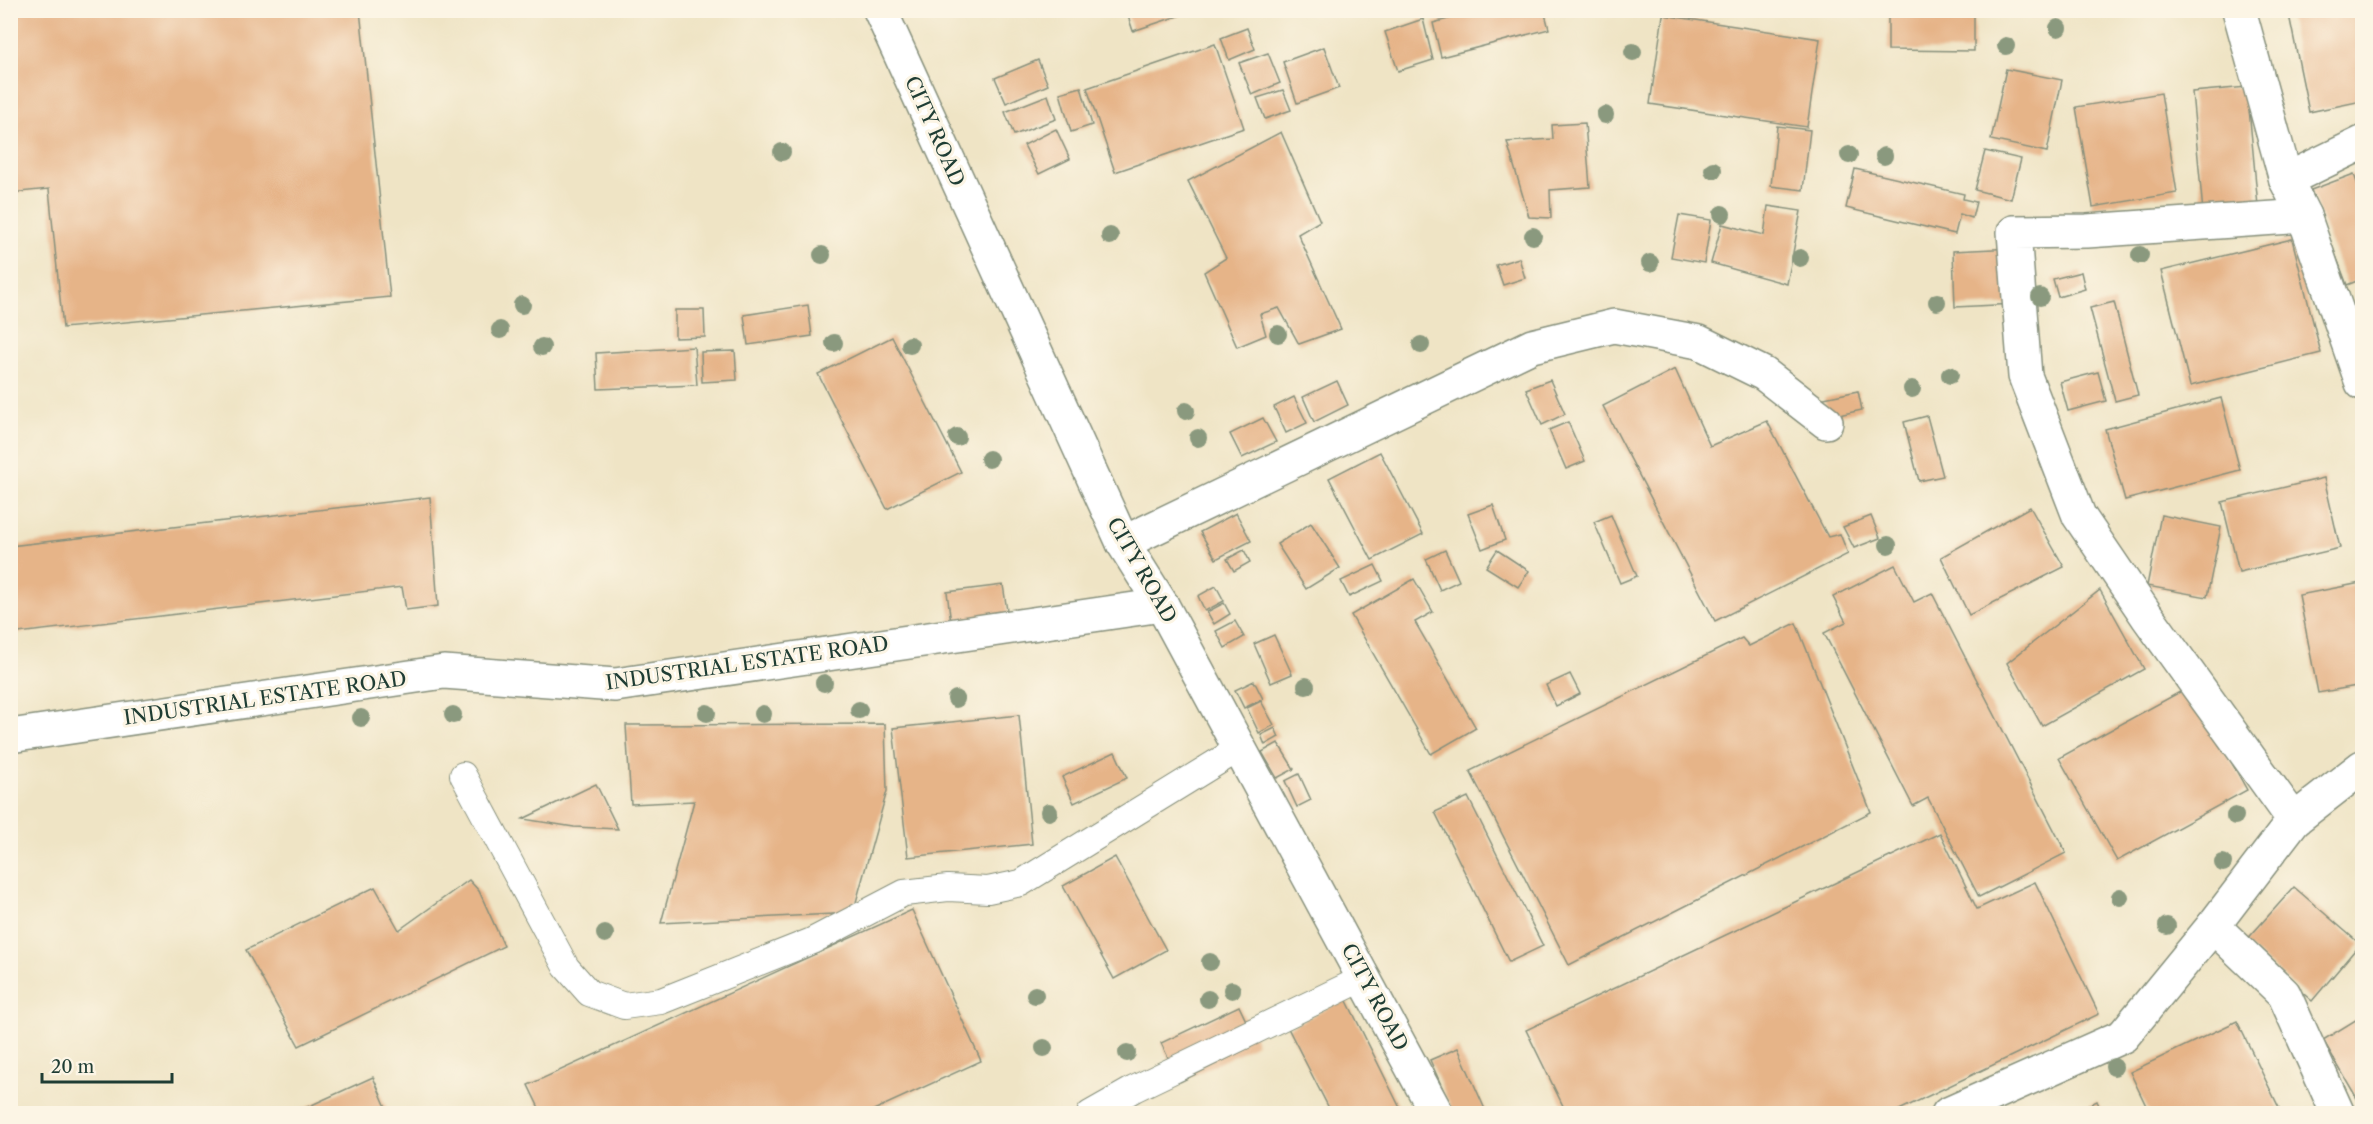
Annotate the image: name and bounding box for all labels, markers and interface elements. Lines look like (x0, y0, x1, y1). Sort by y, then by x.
street label: CITY ROAD (900, 72, 970, 190)
street label: CITY ROAD (1102, 513, 1182, 627)
street label: INDUSTRIAL ESTATE ROAD (604, 631, 890, 695)
street label: INDUSTRIAL ESTATE ROAD (122, 666, 408, 730)
street label: CITY ROAD (1337, 939, 1413, 1055)
scale bar (42, 1046, 172, 1084)
text: 20 m (51, 1056, 95, 1078)

